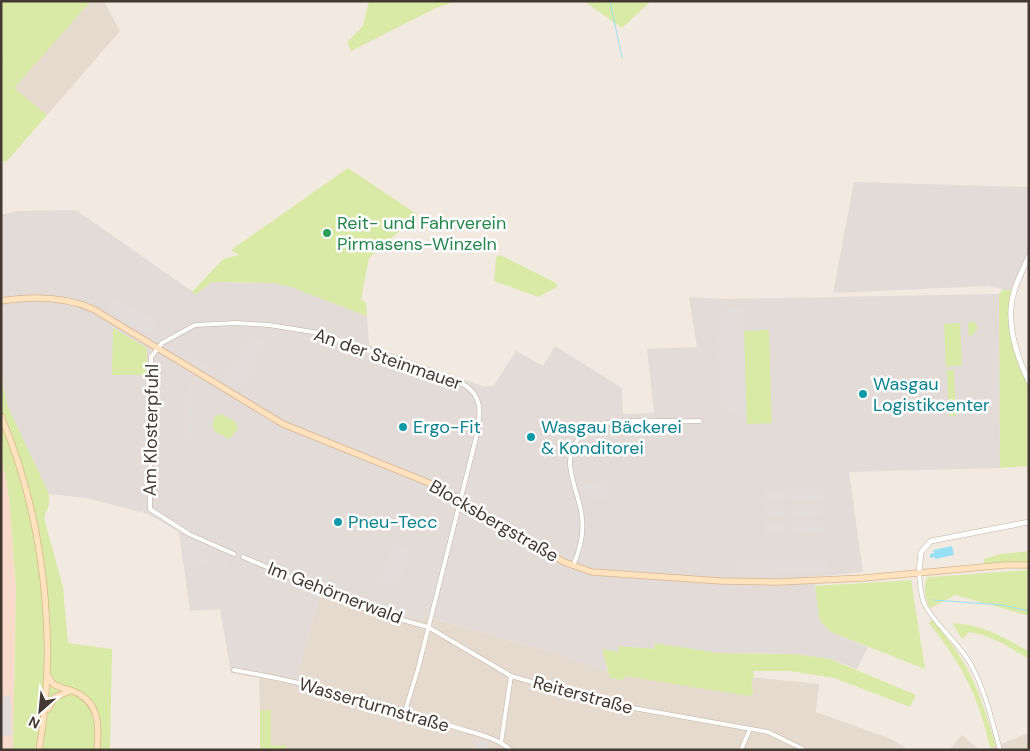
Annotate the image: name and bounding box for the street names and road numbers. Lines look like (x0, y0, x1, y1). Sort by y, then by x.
street label: An der Steinmauer (311, 322, 466, 396)
street label: Am Klosterpfuhl (138, 364, 164, 496)
street label: Blocksbergstraße (425, 474, 563, 568)
street label: Im Gehörnerwald (264, 556, 406, 630)
street label: Reiterstraße (530, 670, 636, 720)
street label: Wasserturmstraße (296, 672, 452, 738)

